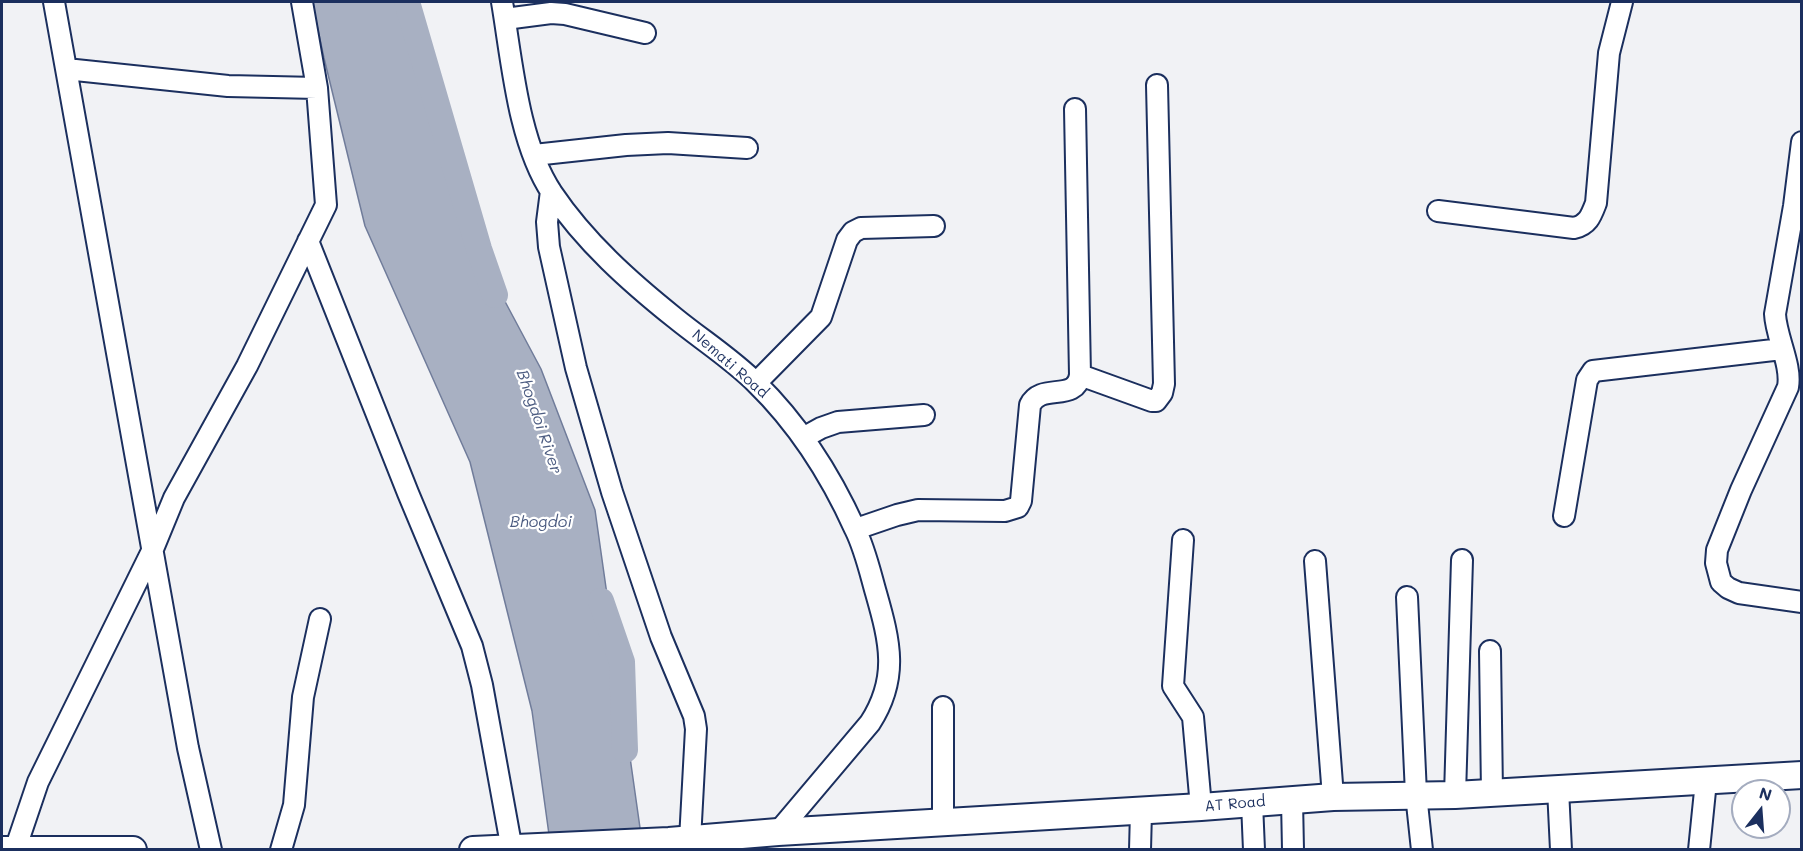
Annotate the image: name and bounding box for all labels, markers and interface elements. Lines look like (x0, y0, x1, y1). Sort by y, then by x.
street label: Nemati Road (688, 326, 772, 402)
water label: Bhogdoi River (512, 367, 566, 477)
water label: Bhogdoi (510, 512, 572, 532)
north arrow (1731, 779, 1791, 839)
text: N (1757, 781, 1775, 805)
street label: AT Road (1204, 792, 1266, 816)

